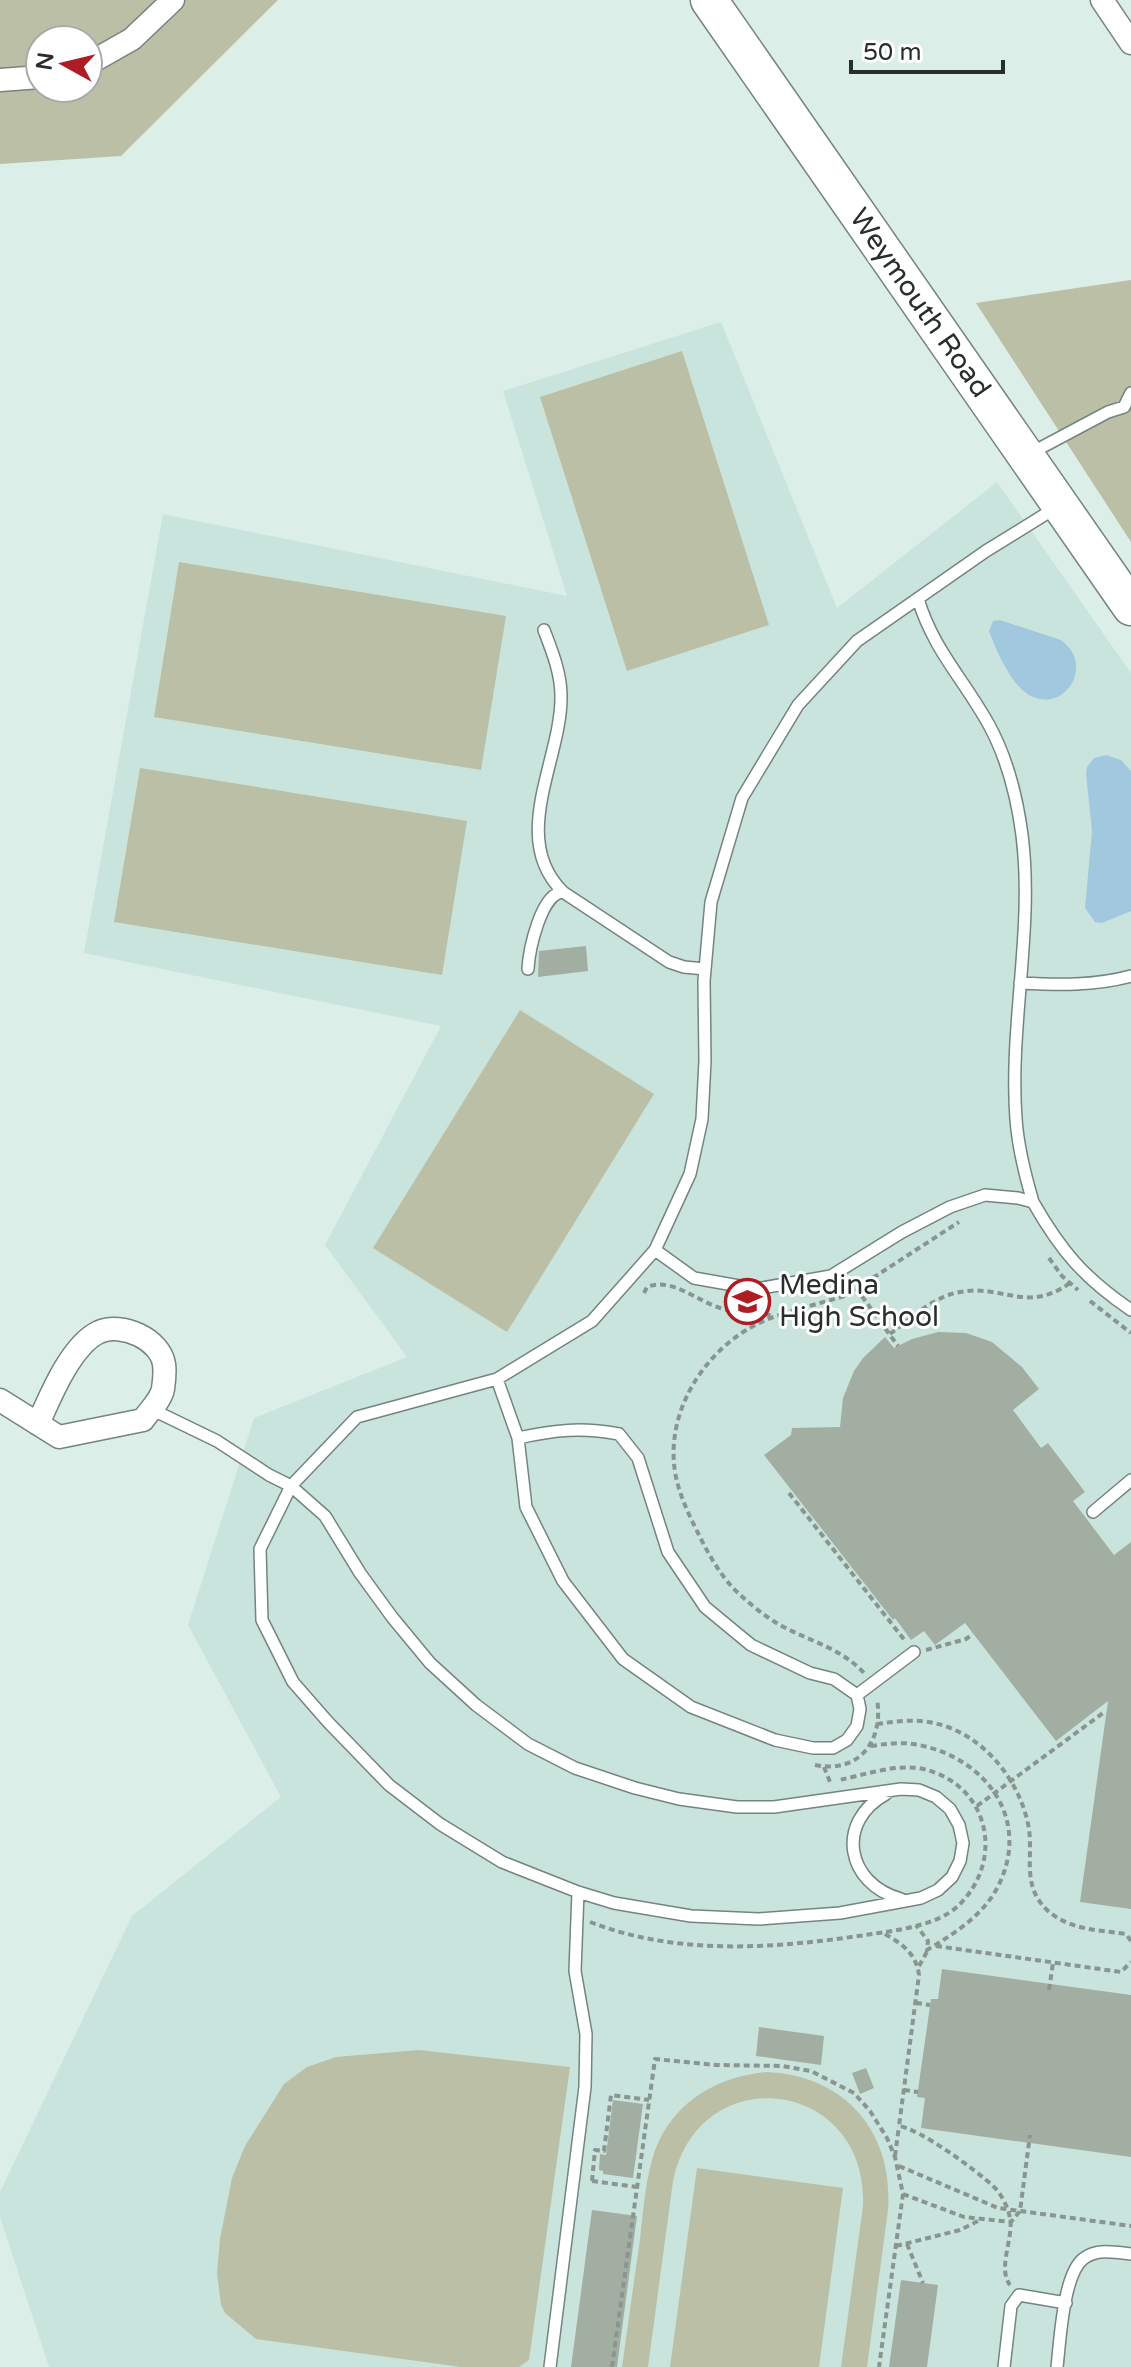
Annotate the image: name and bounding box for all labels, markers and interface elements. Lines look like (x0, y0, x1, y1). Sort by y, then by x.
north arrow (24, 24, 104, 104)
scale bar (851, 24, 1003, 74)
text: 50 m (863, 38, 921, 67)
text: N (31, 51, 59, 72)
street label: Weymouth Road (842, 202, 998, 404)
place label: Medina High School (779, 1268, 939, 1334)
school or university icon: Medina High School (724, 1277, 772, 1325)

